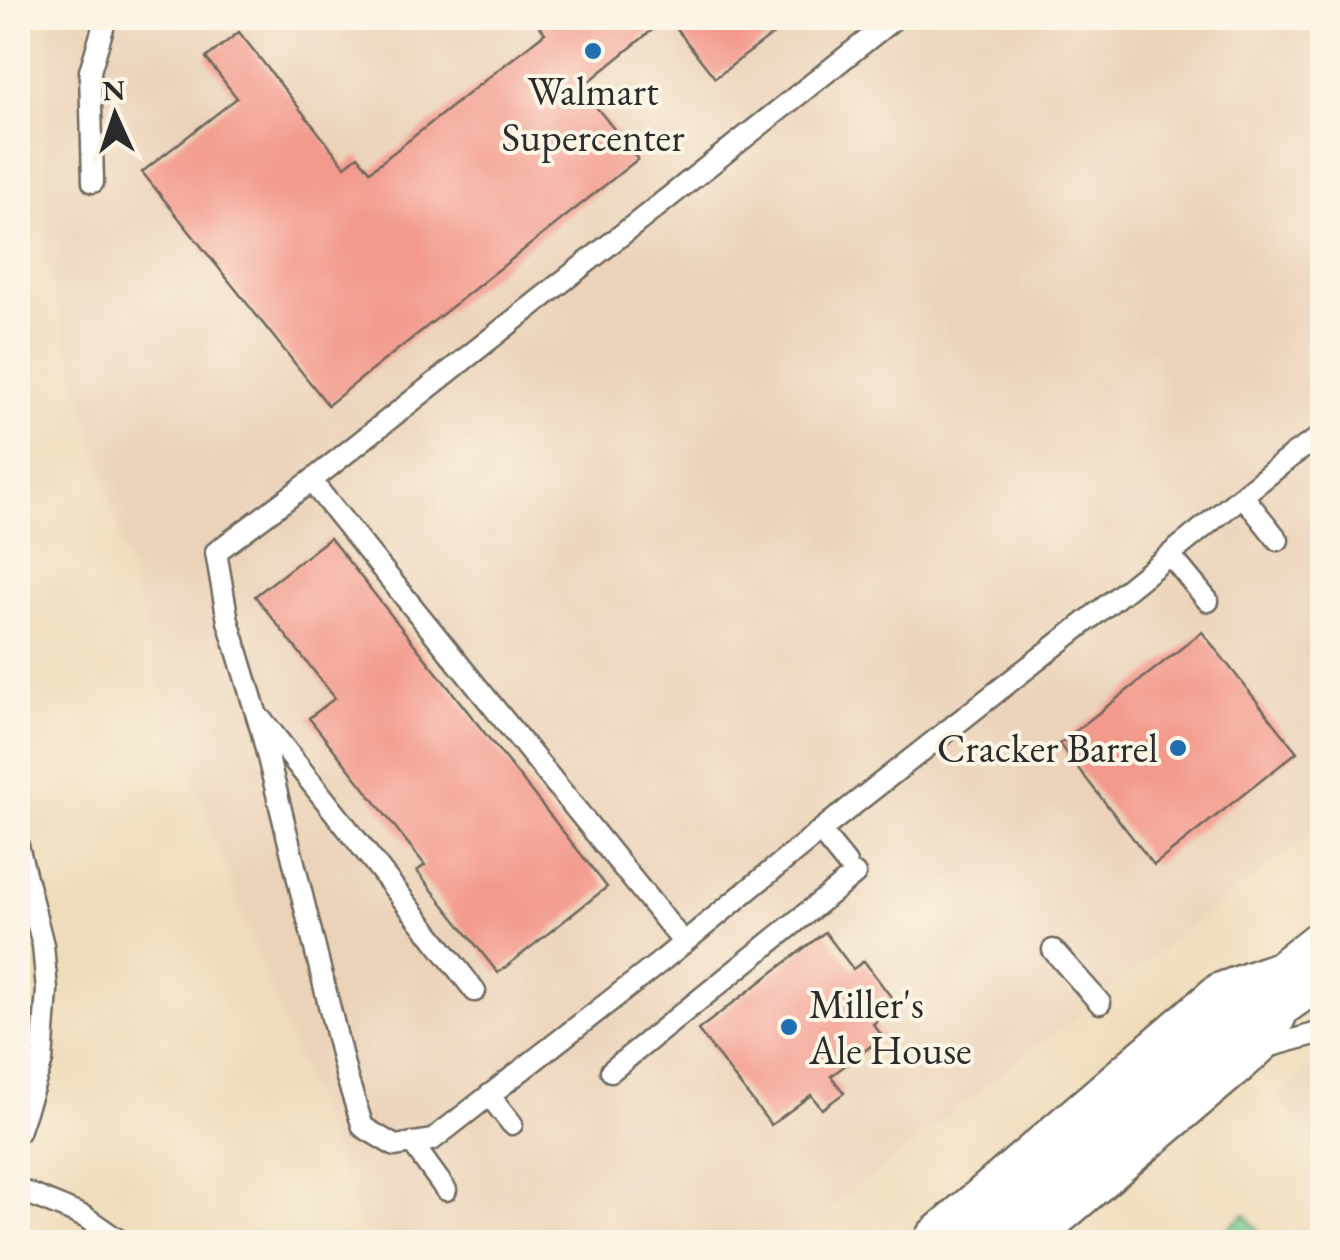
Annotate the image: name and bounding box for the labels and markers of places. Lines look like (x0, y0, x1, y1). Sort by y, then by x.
marker: Walmart Supercenter (582, 40, 604, 62)
place label: Walmart Supercenter (501, 65, 685, 163)
place label: Cracker Barrel (937, 722, 1158, 774)
marker: Cracker Barrel (1167, 737, 1189, 759)
place label: Miller's Ale House (808, 978, 972, 1076)
marker: Miller's Ale House (778, 1016, 800, 1038)

